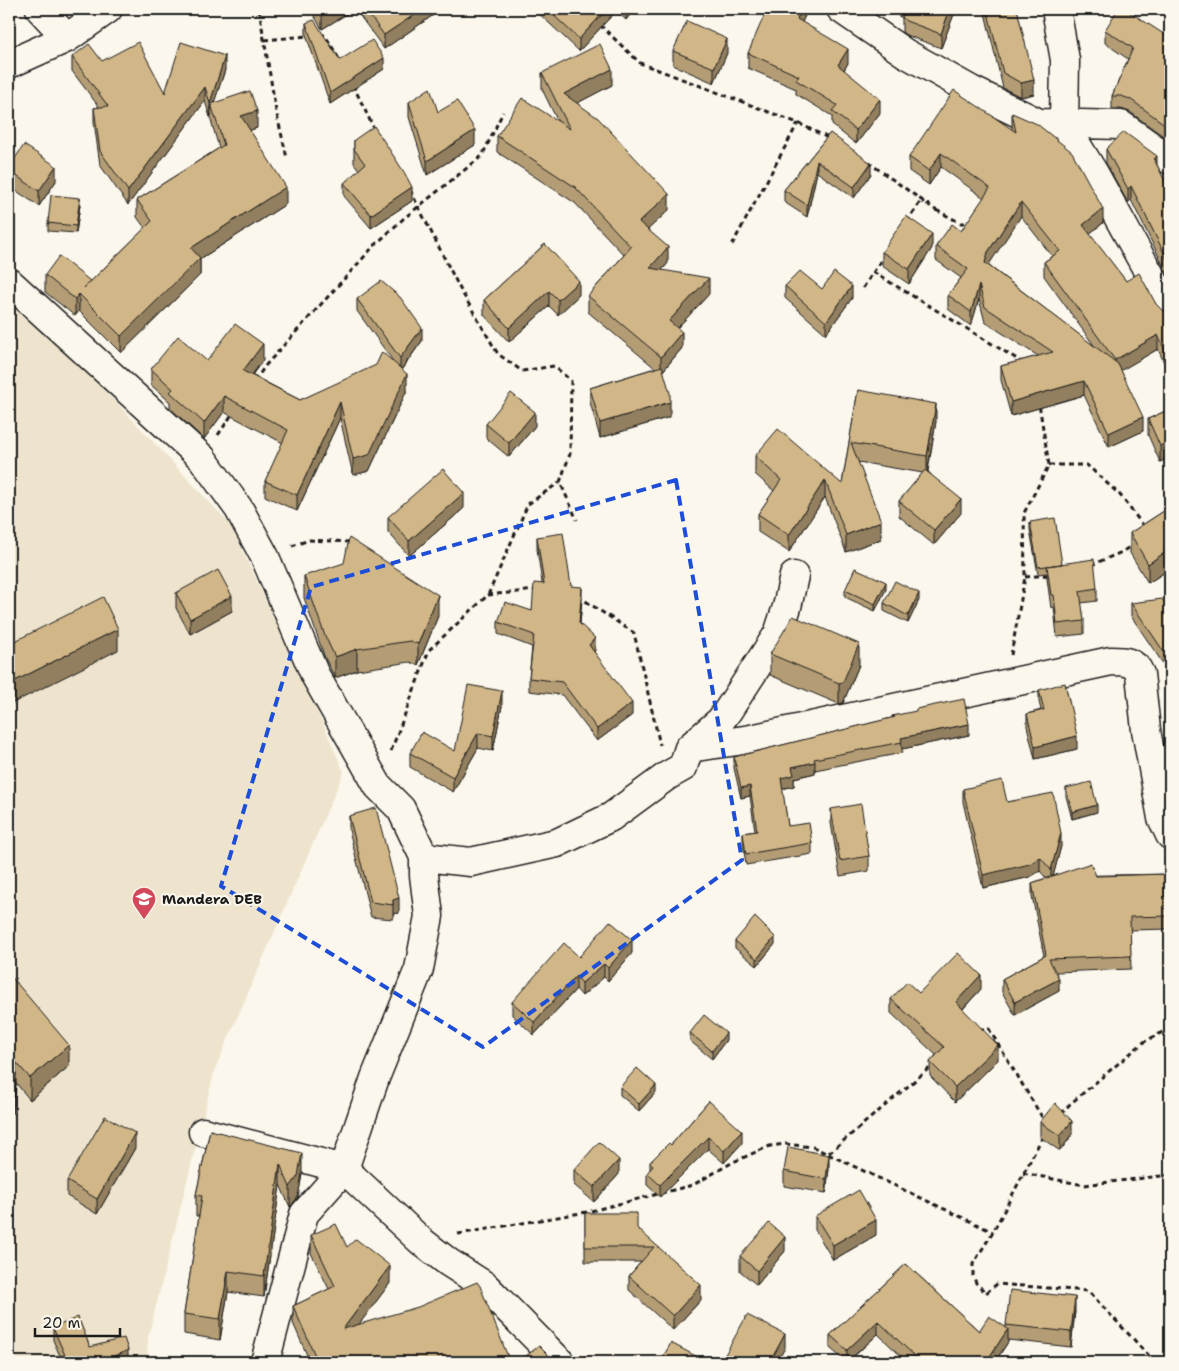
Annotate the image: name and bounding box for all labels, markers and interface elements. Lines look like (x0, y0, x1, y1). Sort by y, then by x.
school or university icon: Mandera DEB (131, 886, 157, 920)
place label: Mandera DEB (162, 890, 262, 908)
scale bar (35, 1306, 120, 1338)
text: 20 m (42, 1313, 81, 1333)

